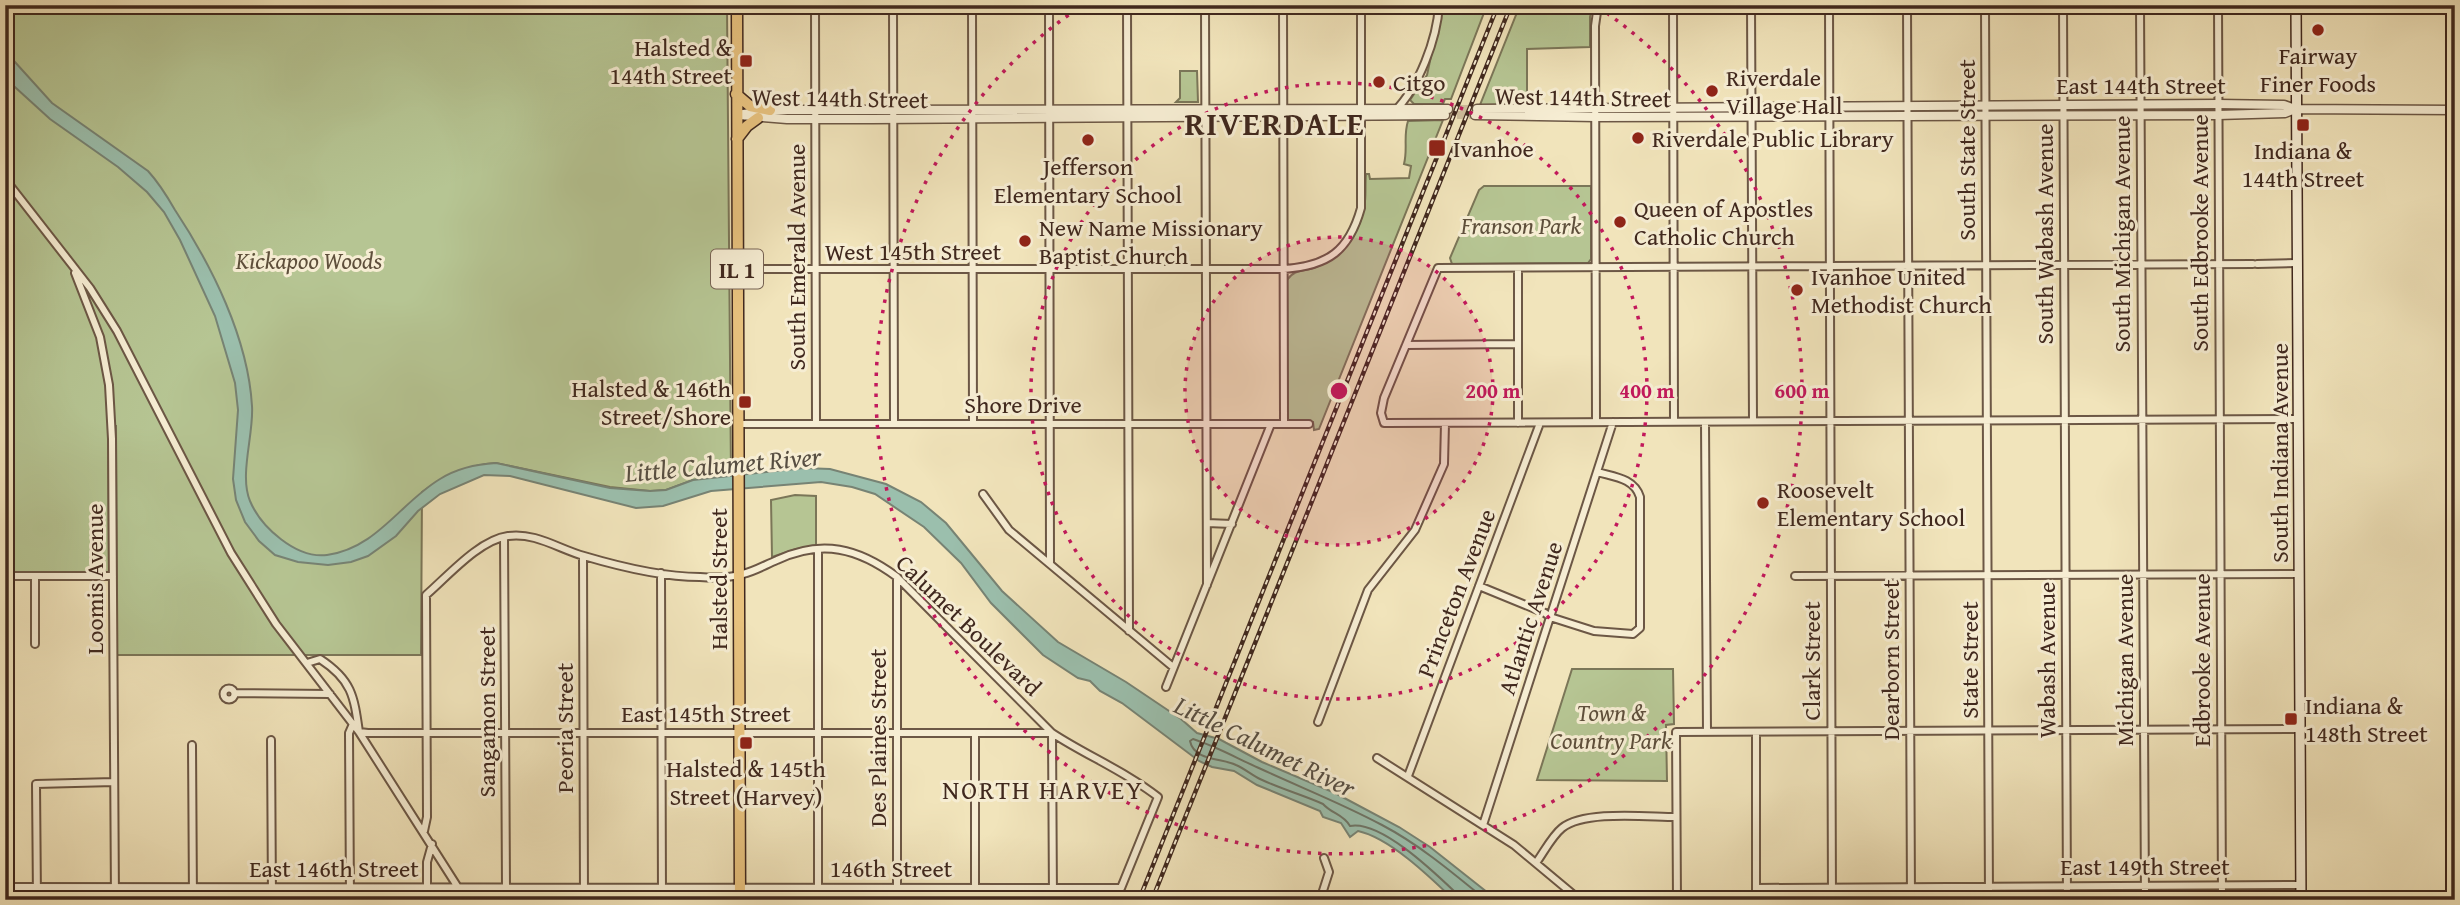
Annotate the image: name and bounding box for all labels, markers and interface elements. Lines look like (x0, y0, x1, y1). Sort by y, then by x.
marker: Fairway Finer Foods (2310, 22, 2326, 38)
place label: Halsted & 144th Street (609, 30, 733, 93)
place label: Fairway Finer Foods (2260, 38, 2376, 101)
marker: Halsted & 144th Street (738, 53, 754, 69)
street label: South State Street (1949, 59, 1984, 241)
place label: Riverdale Village Hall (1726, 60, 1843, 123)
place label: Citgo (1393, 65, 1445, 100)
street label: East 144th Street (2056, 68, 2226, 103)
marker: Citgo (1371, 74, 1387, 90)
street label: West 144th Street (1494, 78, 1672, 116)
street label: West 144th Street (751, 79, 929, 117)
marker: Riverdale Village Hall (1704, 83, 1720, 99)
district label: RIVERDALE (1184, 100, 1366, 147)
street label: South Edbrooke Avenue (2182, 114, 2217, 352)
street label: South Michigan Avenue (2104, 116, 2139, 352)
marker: Indiana & 144th Street (2295, 117, 2311, 133)
place label: Riverdale Public Library (1652, 121, 1894, 156)
street label: South Wabash Avenue (2027, 124, 2062, 344)
marker: Riverdale Public Library (1630, 130, 1646, 146)
place label: Ivanhoe (1453, 131, 1534, 166)
marker: Jefferson Elementary School (1080, 132, 1096, 148)
place label: Indiana & 144th Street (2242, 133, 2365, 196)
marker: Ivanhoe (1427, 138, 1447, 158)
street label: South Emerald Avenue (779, 144, 814, 370)
place label: Jefferson Elementary School (994, 149, 1182, 212)
place label: Queen of Apostles Catholic Church (1634, 191, 1813, 254)
park label: Franson Park (1460, 208, 1581, 243)
place label: New Name Missionary Baptist Church (1039, 210, 1263, 273)
marker: Queen of Apostles Catholic Church (1612, 214, 1628, 230)
marker: New Name Missionary Baptist Church (1017, 233, 1033, 249)
street label: West 145th Street (825, 234, 1002, 269)
park label: Kickapoo Woods (235, 243, 383, 278)
road number: IL 1 (711, 250, 763, 288)
place label: Ivanhoe United Methodist Church (1811, 259, 1992, 322)
marker: Ivanhoe United Methodist Church (1789, 282, 1805, 298)
street label: South Indiana Avenue (2262, 343, 2297, 563)
place label: Halsted & 146th Street/Shore (572, 371, 732, 434)
text: 200 m (1465, 375, 1521, 406)
text: 400 m (1619, 375, 1675, 406)
text: 600 m (1774, 375, 1830, 406)
centre of rings (1327, 379, 1351, 403)
street label: Shore Drive (964, 387, 1082, 422)
marker: Halsted & 146th Street/Shore (737, 394, 753, 410)
water label: Little Calumet River (622, 436, 824, 492)
place label: Roosevelt Elementary School (1777, 472, 1965, 535)
marker: Roosevelt Elementary School (1755, 495, 1771, 511)
street label: Loomis Avenue (77, 503, 112, 655)
street label: Princeton Avenue (1408, 504, 1504, 682)
street label: Halsted Street (701, 507, 736, 650)
street label: Atlantic Avenue (1489, 537, 1571, 699)
street label: Calumet Boulevard (888, 546, 1050, 704)
street label: Edbrooke Avenue (2184, 573, 2219, 747)
street label: Michigan Avenue (2107, 574, 2142, 746)
street label: Dearborn Street (1873, 579, 1908, 741)
street label: Wabash Avenue (2029, 582, 2064, 738)
street label: Clark Street (1794, 601, 1829, 721)
street label: State Street (1952, 601, 1987, 719)
street label: Sangamon Street (469, 626, 504, 798)
street label: Des Plaines Street (860, 648, 895, 827)
street label: Peoria Street (547, 662, 582, 793)
water label: Little Calumet River (1167, 685, 1363, 807)
place label: Indiana & 148th Street (2305, 688, 2428, 751)
park label: Town & Country Park (1550, 695, 1672, 758)
street label: East 145th Street (621, 696, 791, 731)
marker: Indiana & 148th Street (2283, 711, 2299, 727)
marker: Halsted & 145th Street (Harvey) (738, 735, 754, 751)
place label: Halsted & 145th Street (Harvey) (666, 751, 826, 814)
district label: NORTH HARVEY (942, 770, 1144, 809)
street label: East 149th Street (2060, 849, 2230, 884)
street label: East 146th Street (249, 851, 419, 886)
street label: 146th Street (830, 851, 953, 886)

